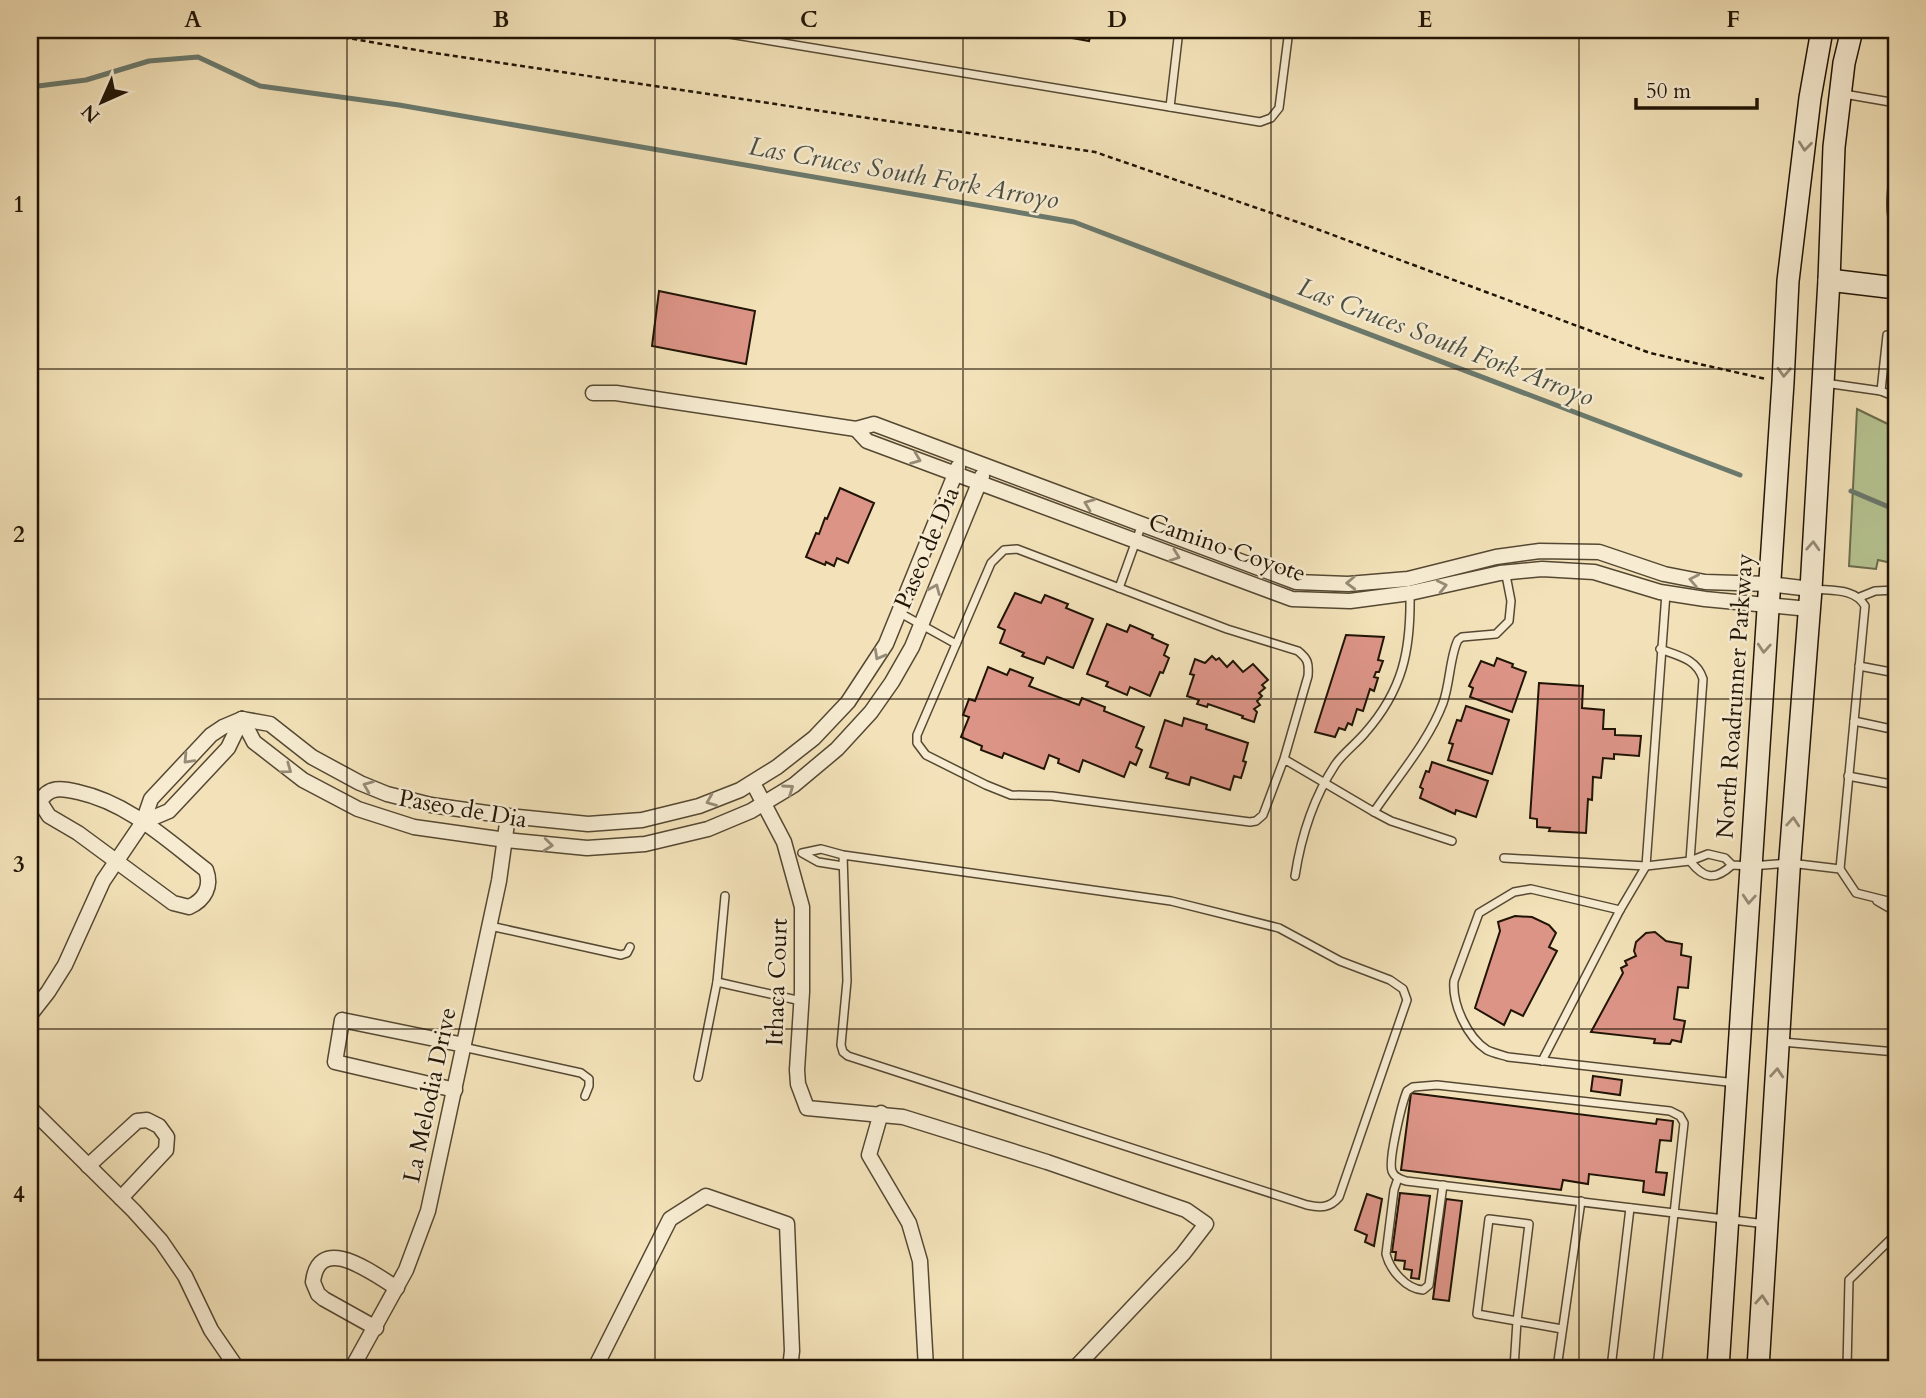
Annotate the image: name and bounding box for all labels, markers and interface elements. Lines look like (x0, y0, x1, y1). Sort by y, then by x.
text: A (184, 4, 202, 35)
text: B (493, 4, 509, 35)
text: C (800, 4, 818, 35)
text: D (1107, 4, 1127, 35)
text: E (1418, 4, 1432, 35)
text: F (1726, 4, 1740, 35)
north arrow (66, 66, 136, 136)
scale bar (1636, 66, 1756, 110)
text: 50 m (1646, 77, 1691, 106)
text: N (75, 98, 106, 128)
water label: Las Cruces South Fork Arroyo (746, 128, 1062, 218)
one-way arrow (1798, 141, 1813, 152)
text: 1 (13, 189, 25, 220)
water label: Las Cruces South Fork Arroyo (1293, 269, 1599, 415)
one-way arrow (1776, 367, 1791, 378)
one-way arrow (909, 451, 921, 465)
street label: Paseo de Dia (886, 481, 968, 614)
one-way arrow (1083, 499, 1095, 513)
street label: Camino Coyote (1144, 506, 1310, 590)
text: 2 (13, 519, 25, 550)
one-way arrow (1805, 540, 1820, 551)
one-way arrow (1168, 547, 1180, 561)
street label: North Roadrunner Parkway (1709, 552, 1761, 840)
one-way arrow (1688, 573, 1700, 588)
one-way arrow (1346, 576, 1357, 591)
one-way arrow (1436, 580, 1448, 594)
one-way arrow (927, 584, 941, 597)
one-way arrow (1757, 643, 1772, 654)
one-way arrow (874, 648, 887, 661)
one-way arrow (184, 751, 197, 764)
one-way arrow (279, 761, 292, 773)
one-way arrow (362, 780, 375, 794)
street label: Paseo de Dia (396, 781, 530, 837)
one-way arrow (781, 784, 794, 797)
one-way arrow (706, 793, 718, 807)
one-way arrow (1785, 816, 1800, 827)
one-way arrow (543, 838, 554, 853)
text: 3 (13, 849, 25, 880)
one-way arrow (1741, 894, 1756, 905)
street label: Ithaca Court (758, 917, 796, 1046)
street label: La Melodia Drive (395, 1004, 465, 1186)
one-way arrow (1769, 1067, 1784, 1078)
text: 4 (13, 1179, 25, 1210)
one-way arrow (1754, 1294, 1769, 1305)

